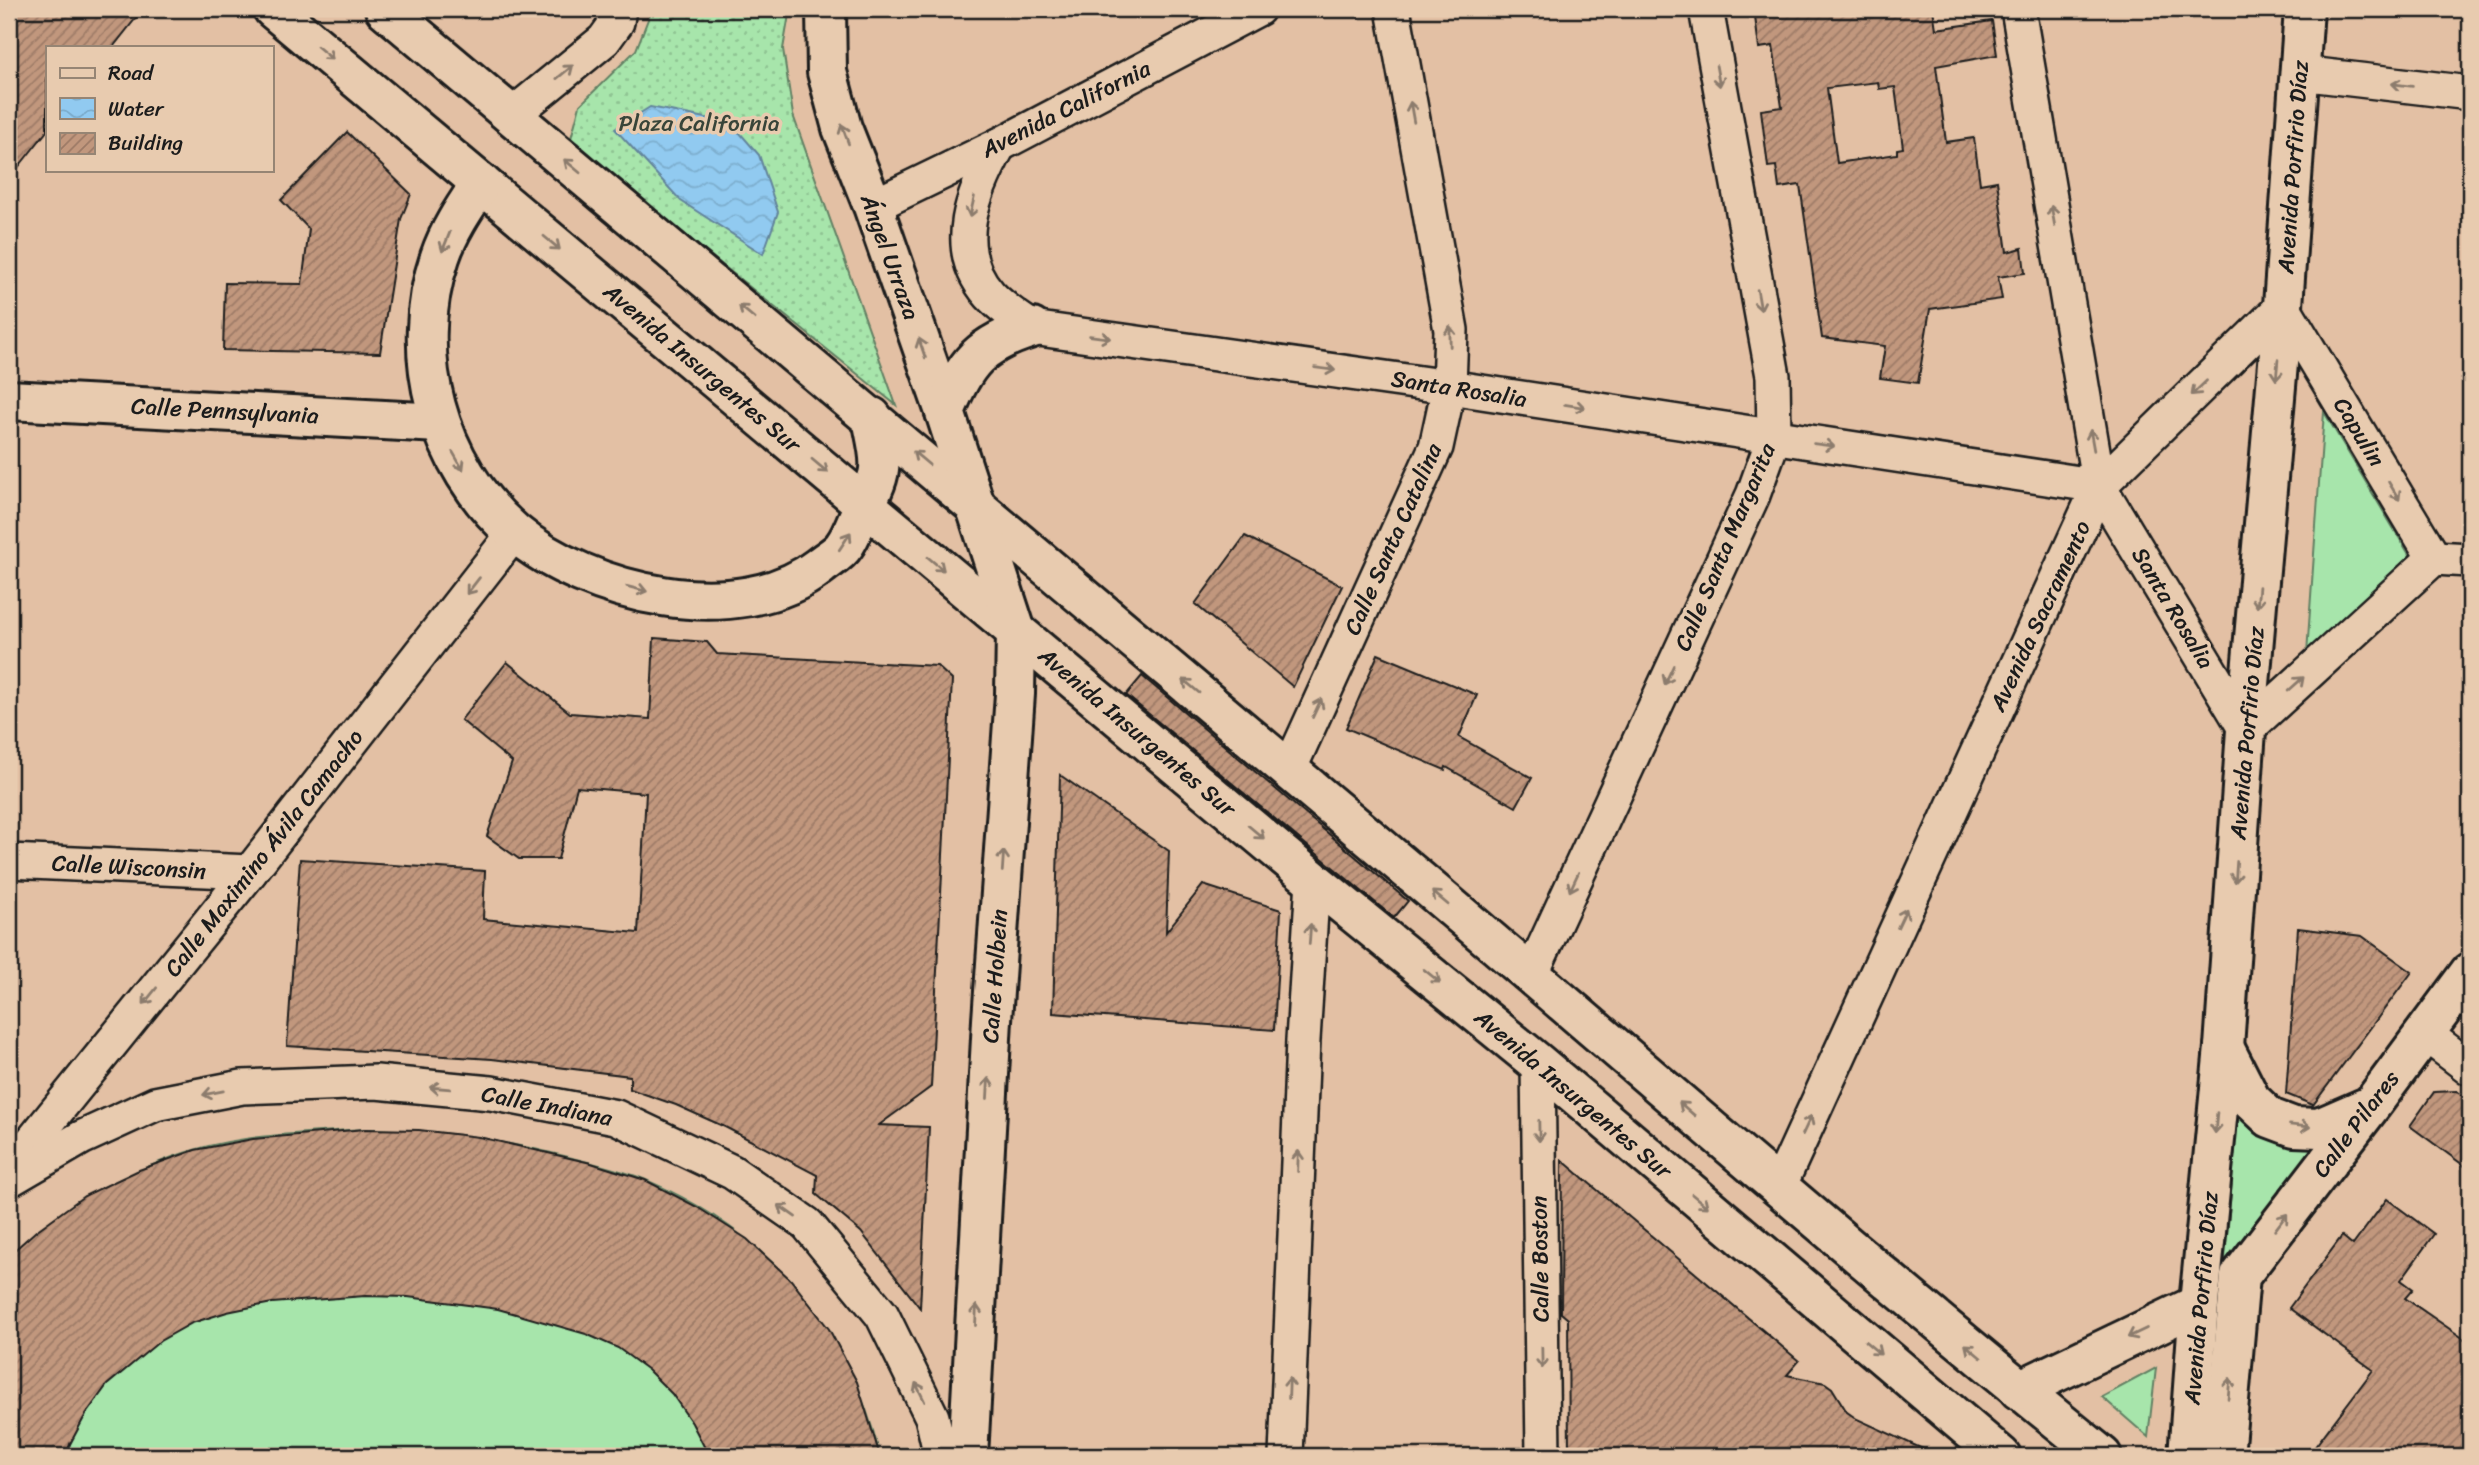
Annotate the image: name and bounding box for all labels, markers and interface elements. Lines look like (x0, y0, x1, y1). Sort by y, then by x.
one-way arrow (316, 45, 334, 61)
legend (46, 46, 273, 172)
street label: Avenida California (973, 48, 1159, 170)
text: Road (108, 54, 155, 92)
street label: Avenida Porfirio Díaz (2265, 58, 2321, 276)
one-way arrow (555, 64, 573, 80)
one-way arrow (1712, 64, 1726, 87)
one-way arrow (2392, 78, 2414, 91)
text: Water (108, 90, 165, 128)
one-way arrow (1405, 101, 1418, 124)
park label: Plaza California (618, 103, 780, 144)
text: Building (108, 124, 184, 162)
one-way arrow (837, 124, 850, 146)
one-way arrow (564, 158, 582, 173)
street label: Ángel Urraza (848, 187, 932, 326)
one-way arrow (965, 195, 979, 218)
one-way arrow (2046, 205, 2059, 228)
one-way arrow (439, 231, 452, 252)
one-way arrow (542, 235, 560, 251)
street label: Avenida Insurgentes Sur (593, 272, 812, 465)
one-way arrow (1753, 288, 1766, 311)
one-way arrow (738, 304, 756, 319)
one-way arrow (1444, 325, 1457, 348)
one-way arrow (1088, 331, 1111, 344)
one-way arrow (915, 337, 927, 359)
street label: Santa Rosalia (1388, 358, 1530, 420)
one-way arrow (2271, 358, 2284, 381)
one-way arrow (1313, 363, 1336, 376)
one-way arrow (2191, 380, 2208, 397)
street label: Calle Pennsylvania (130, 386, 320, 436)
street label: Capulin (2322, 389, 2396, 475)
one-way arrow (1563, 400, 1585, 413)
one-way arrow (2084, 429, 2098, 452)
street label: Calle Santa Catalina (1332, 436, 1454, 642)
street label: Calle Santa Margarita (1663, 436, 1788, 658)
one-way arrow (1812, 439, 1834, 452)
one-way arrow (913, 450, 931, 465)
one-way arrow (451, 451, 465, 471)
one-way arrow (810, 458, 828, 474)
one-way arrow (2388, 480, 2402, 500)
street label: Avenida Sacramento (1977, 513, 2103, 720)
one-way arrow (837, 532, 852, 551)
street label: Santa Rosalia (2120, 539, 2226, 678)
one-way arrow (927, 556, 945, 572)
one-way arrow (466, 576, 481, 595)
one-way arrow (625, 583, 648, 596)
one-way arrow (2251, 585, 2264, 607)
street label: Avenida Porfirio Díaz (2217, 624, 2277, 842)
street label: Avenida Insurgentes Sur (1028, 636, 1247, 829)
one-way arrow (1662, 664, 1675, 685)
one-way arrow (2287, 676, 2305, 692)
one-way arrow (1182, 678, 1200, 694)
one-way arrow (1311, 697, 1324, 719)
street label: Calle Maximino Ávila Camacho (154, 719, 375, 986)
one-way arrow (1247, 824, 1265, 840)
street label: Calle Wisconsin (51, 842, 207, 892)
one-way arrow (997, 850, 1010, 872)
one-way arrow (2229, 861, 2242, 883)
one-way arrow (1566, 871, 1579, 892)
one-way arrow (1431, 890, 1449, 906)
street label: Calle Holbein (970, 908, 1020, 1044)
one-way arrow (1896, 908, 1909, 929)
one-way arrow (1303, 922, 1316, 945)
one-way arrow (1422, 969, 1440, 984)
one-way arrow (142, 986, 158, 1004)
street label: Avenida Insurgentes Sur (1464, 998, 1683, 1191)
street label: Calle Pilares (2302, 1061, 2411, 1187)
street label: Calle Indiana (478, 1073, 616, 1139)
one-way arrow (982, 1076, 995, 1099)
one-way arrow (429, 1081, 451, 1094)
one-way arrow (202, 1087, 225, 1100)
one-way arrow (1679, 1101, 1697, 1117)
one-way arrow (2209, 1112, 2222, 1134)
one-way arrow (1801, 1115, 1814, 1136)
one-way arrow (1532, 1119, 1545, 1142)
one-way arrow (2288, 1120, 2311, 1133)
one-way arrow (1291, 1149, 1304, 1172)
street label: Avenida Porfirio Díaz (2171, 1189, 2231, 1407)
one-way arrow (1691, 1193, 1709, 1209)
street label: Calle Boston (1518, 1195, 1562, 1323)
one-way arrow (778, 1204, 797, 1218)
one-way arrow (2274, 1213, 2289, 1231)
one-way arrow (970, 1304, 983, 1326)
one-way arrow (2127, 1327, 2148, 1340)
one-way arrow (1864, 1340, 1882, 1356)
one-way arrow (1965, 1343, 1983, 1359)
one-way arrow (1535, 1347, 1549, 1370)
one-way arrow (1282, 1377, 1295, 1400)
one-way arrow (2223, 1377, 2236, 1400)
one-way arrow (912, 1382, 926, 1403)

